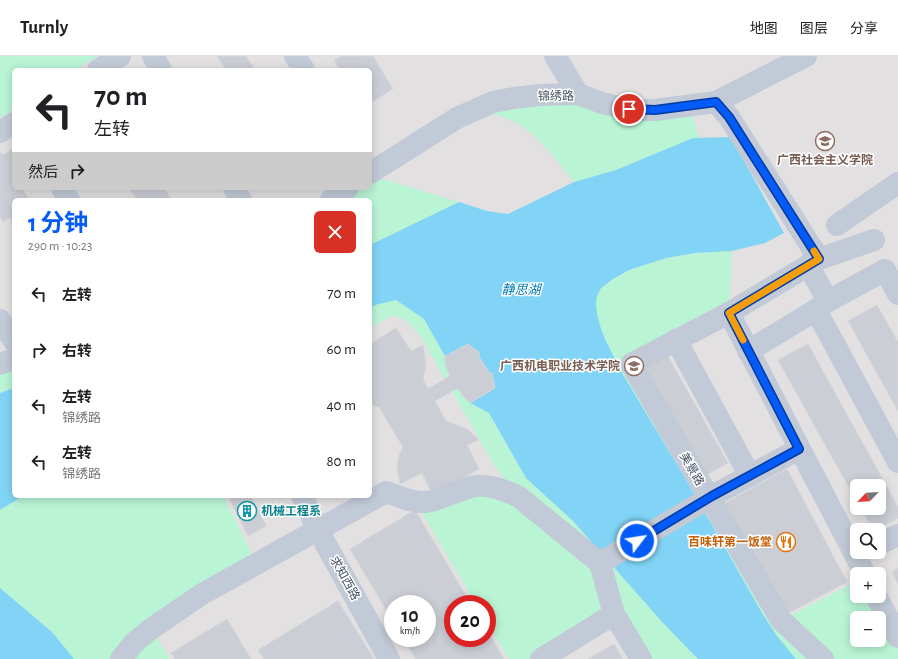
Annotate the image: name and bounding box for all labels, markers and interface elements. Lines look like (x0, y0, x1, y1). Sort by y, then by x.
text: Turnly (20, 18, 68, 37)
text: 地图 (750, 22, 778, 36)
text: 图层 (800, 22, 828, 36)
text: 分享 (850, 22, 878, 36)
text: 70 m (94, 83, 148, 111)
icon: left (28, 84, 80, 136)
street label: 锦绣路 (538, 89, 574, 102)
pin (612, 92, 646, 126)
icon: arrive (618, 98, 640, 120)
text: 左转 (94, 121, 130, 139)
school or university icon: 广西社会主义学院 (814, 130, 836, 152)
place label: 广西社会主义学院 (777, 153, 873, 166)
icon: right (66, 160, 88, 182)
text: 然后 (28, 165, 58, 180)
button: close (314, 211, 356, 253)
text: 1 分钟 (28, 212, 88, 236)
text: 290 m · 10:23 (28, 240, 92, 253)
icon: left (28, 283, 50, 305)
water label: 静思湖 (501, 283, 542, 297)
text: 70 m (327, 286, 356, 301)
text: 左转 (62, 288, 92, 303)
icon: right (28, 339, 50, 361)
text: 60 m (327, 342, 356, 357)
text: 右转 (62, 344, 92, 359)
school or university icon: 广西机电职业技术学院 (623, 355, 645, 377)
place label: 广西机电职业技术学院 (500, 359, 620, 372)
text: 左转 (62, 390, 92, 405)
icon: left (28, 395, 50, 417)
text: 40 m (326, 398, 356, 413)
text: 锦绣路 (62, 412, 101, 425)
text: 左转 (62, 446, 92, 461)
street label: 美景路 (678, 450, 707, 488)
icon: left (28, 451, 50, 473)
text: 80 m (326, 454, 356, 469)
text: 锦绣路 (62, 468, 101, 481)
north arrow (850, 479, 886, 515)
map controls (850, 479, 886, 647)
building icon: 机械工程系 (236, 500, 258, 522)
place label: 机械工程系 (261, 504, 321, 517)
position arrow (616, 520, 658, 562)
button: search (850, 523, 886, 559)
restaurant icon: 百味轩第一饭堂 (775, 531, 797, 553)
place label: 百味轩第一饭堂 (688, 535, 772, 548)
street label: 求知西路 (328, 554, 363, 602)
button: + (850, 567, 886, 603)
speed limit sign: 20 (444, 595, 496, 647)
text: 10 (401, 606, 419, 626)
button: − (850, 611, 886, 647)
text: km/h (400, 626, 420, 636)

